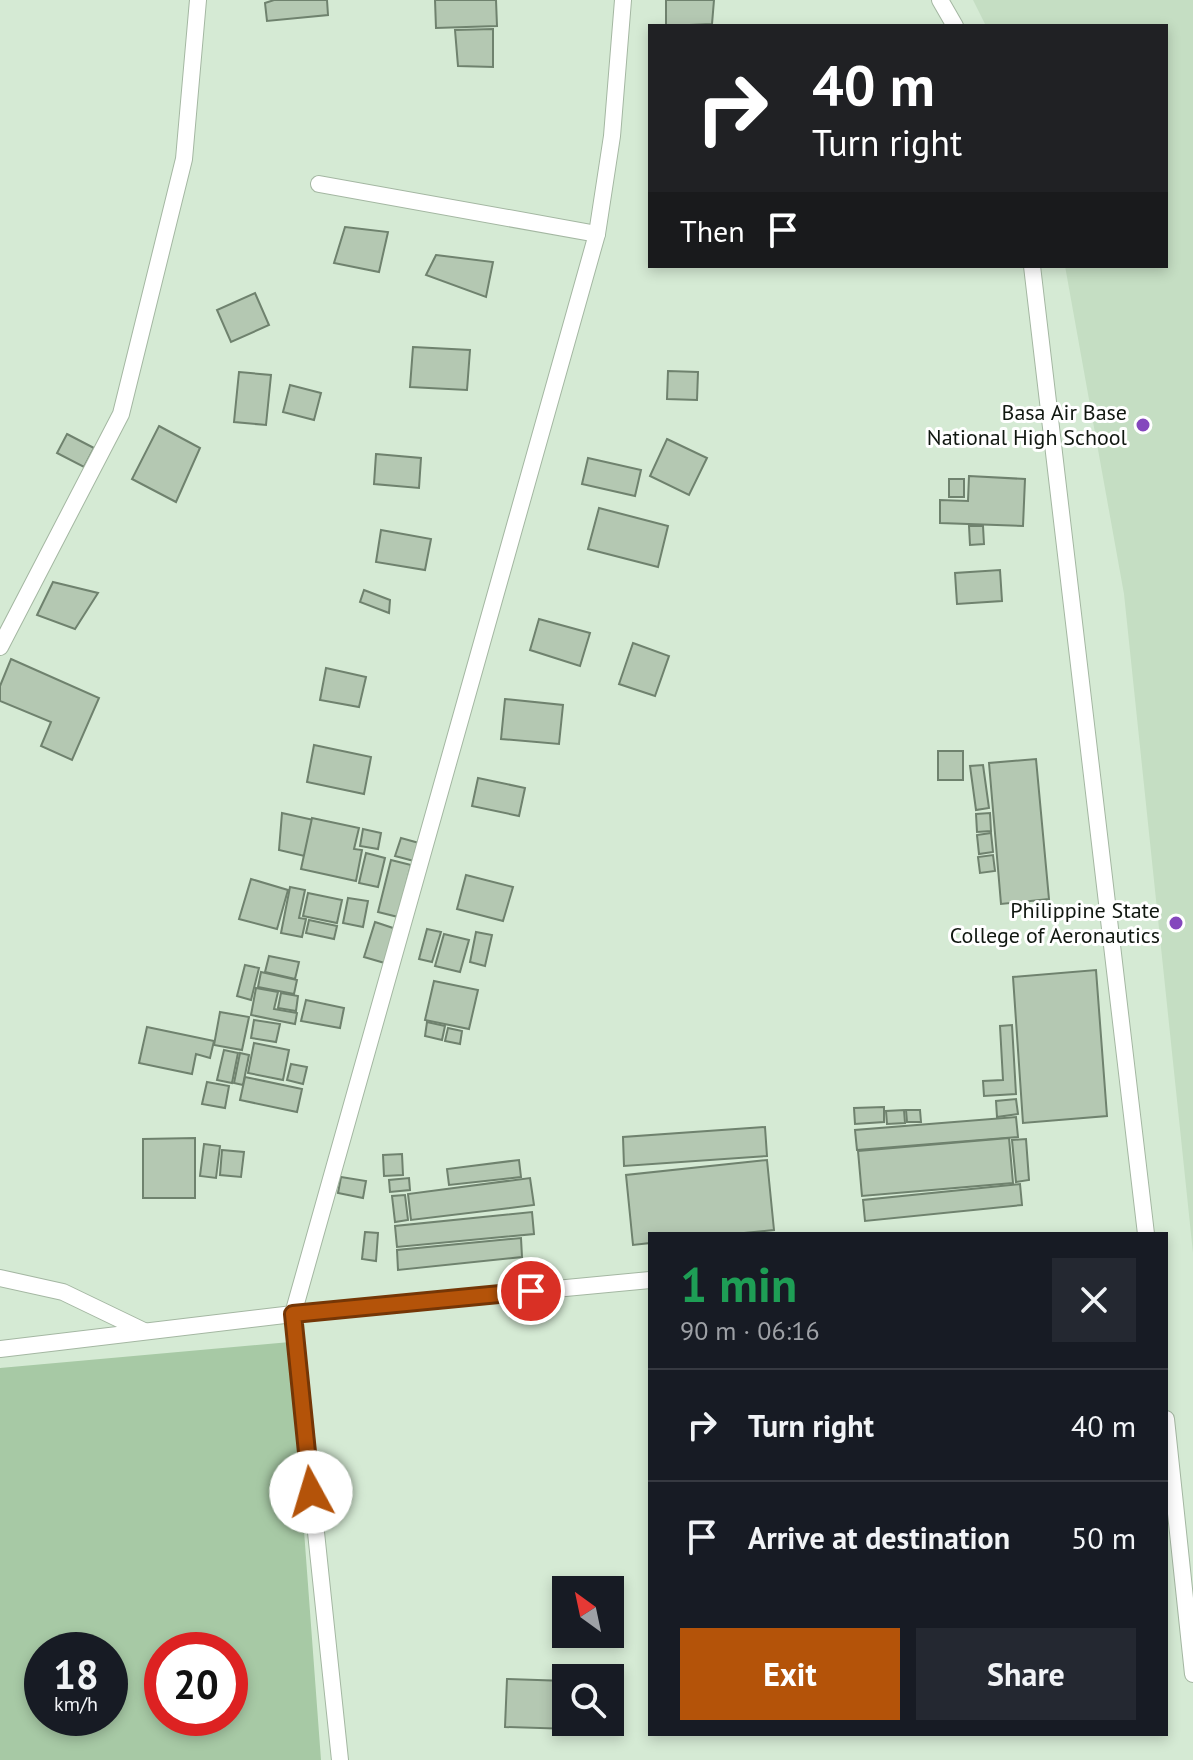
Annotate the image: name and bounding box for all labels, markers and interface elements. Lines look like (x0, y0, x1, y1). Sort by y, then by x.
text: 40 m (812, 49, 935, 121)
icon: right (680, 56, 784, 160)
text: Turn right (812, 119, 962, 166)
icon: arrive (761, 208, 805, 252)
text: Then (680, 211, 745, 250)
place label: Basa Air Base National High School (927, 398, 1128, 451)
marker: Basa Air Base National High School (1134, 416, 1152, 434)
place label: Philippine State College of Aeronautics (950, 896, 1160, 949)
marker: Philippine State College of Aeronautics (1167, 914, 1185, 932)
text: 1 min (680, 1253, 797, 1315)
pin (497, 1257, 565, 1325)
button: close (1052, 1258, 1136, 1342)
icon: arrive (509, 1269, 553, 1313)
text: 90 m · 06:16 (680, 1314, 820, 1347)
icon: right (680, 1403, 724, 1447)
text: Turn right (748, 1406, 874, 1445)
text: 40 m (1071, 1406, 1136, 1445)
position arrow (269, 1450, 353, 1534)
icon: arrive (680, 1515, 724, 1559)
text: Arrive at destination (748, 1518, 1010, 1557)
text: 50 m (1071, 1518, 1136, 1557)
north arrow (552, 1576, 624, 1648)
map controls (552, 1576, 624, 1736)
button: Exit (680, 1628, 900, 1720)
button: Share (916, 1628, 1136, 1720)
speed limit sign: 20 (144, 1632, 248, 1736)
text: 18 (53, 1648, 99, 1700)
button: search (552, 1664, 624, 1736)
text: km/h (54, 1691, 98, 1717)

